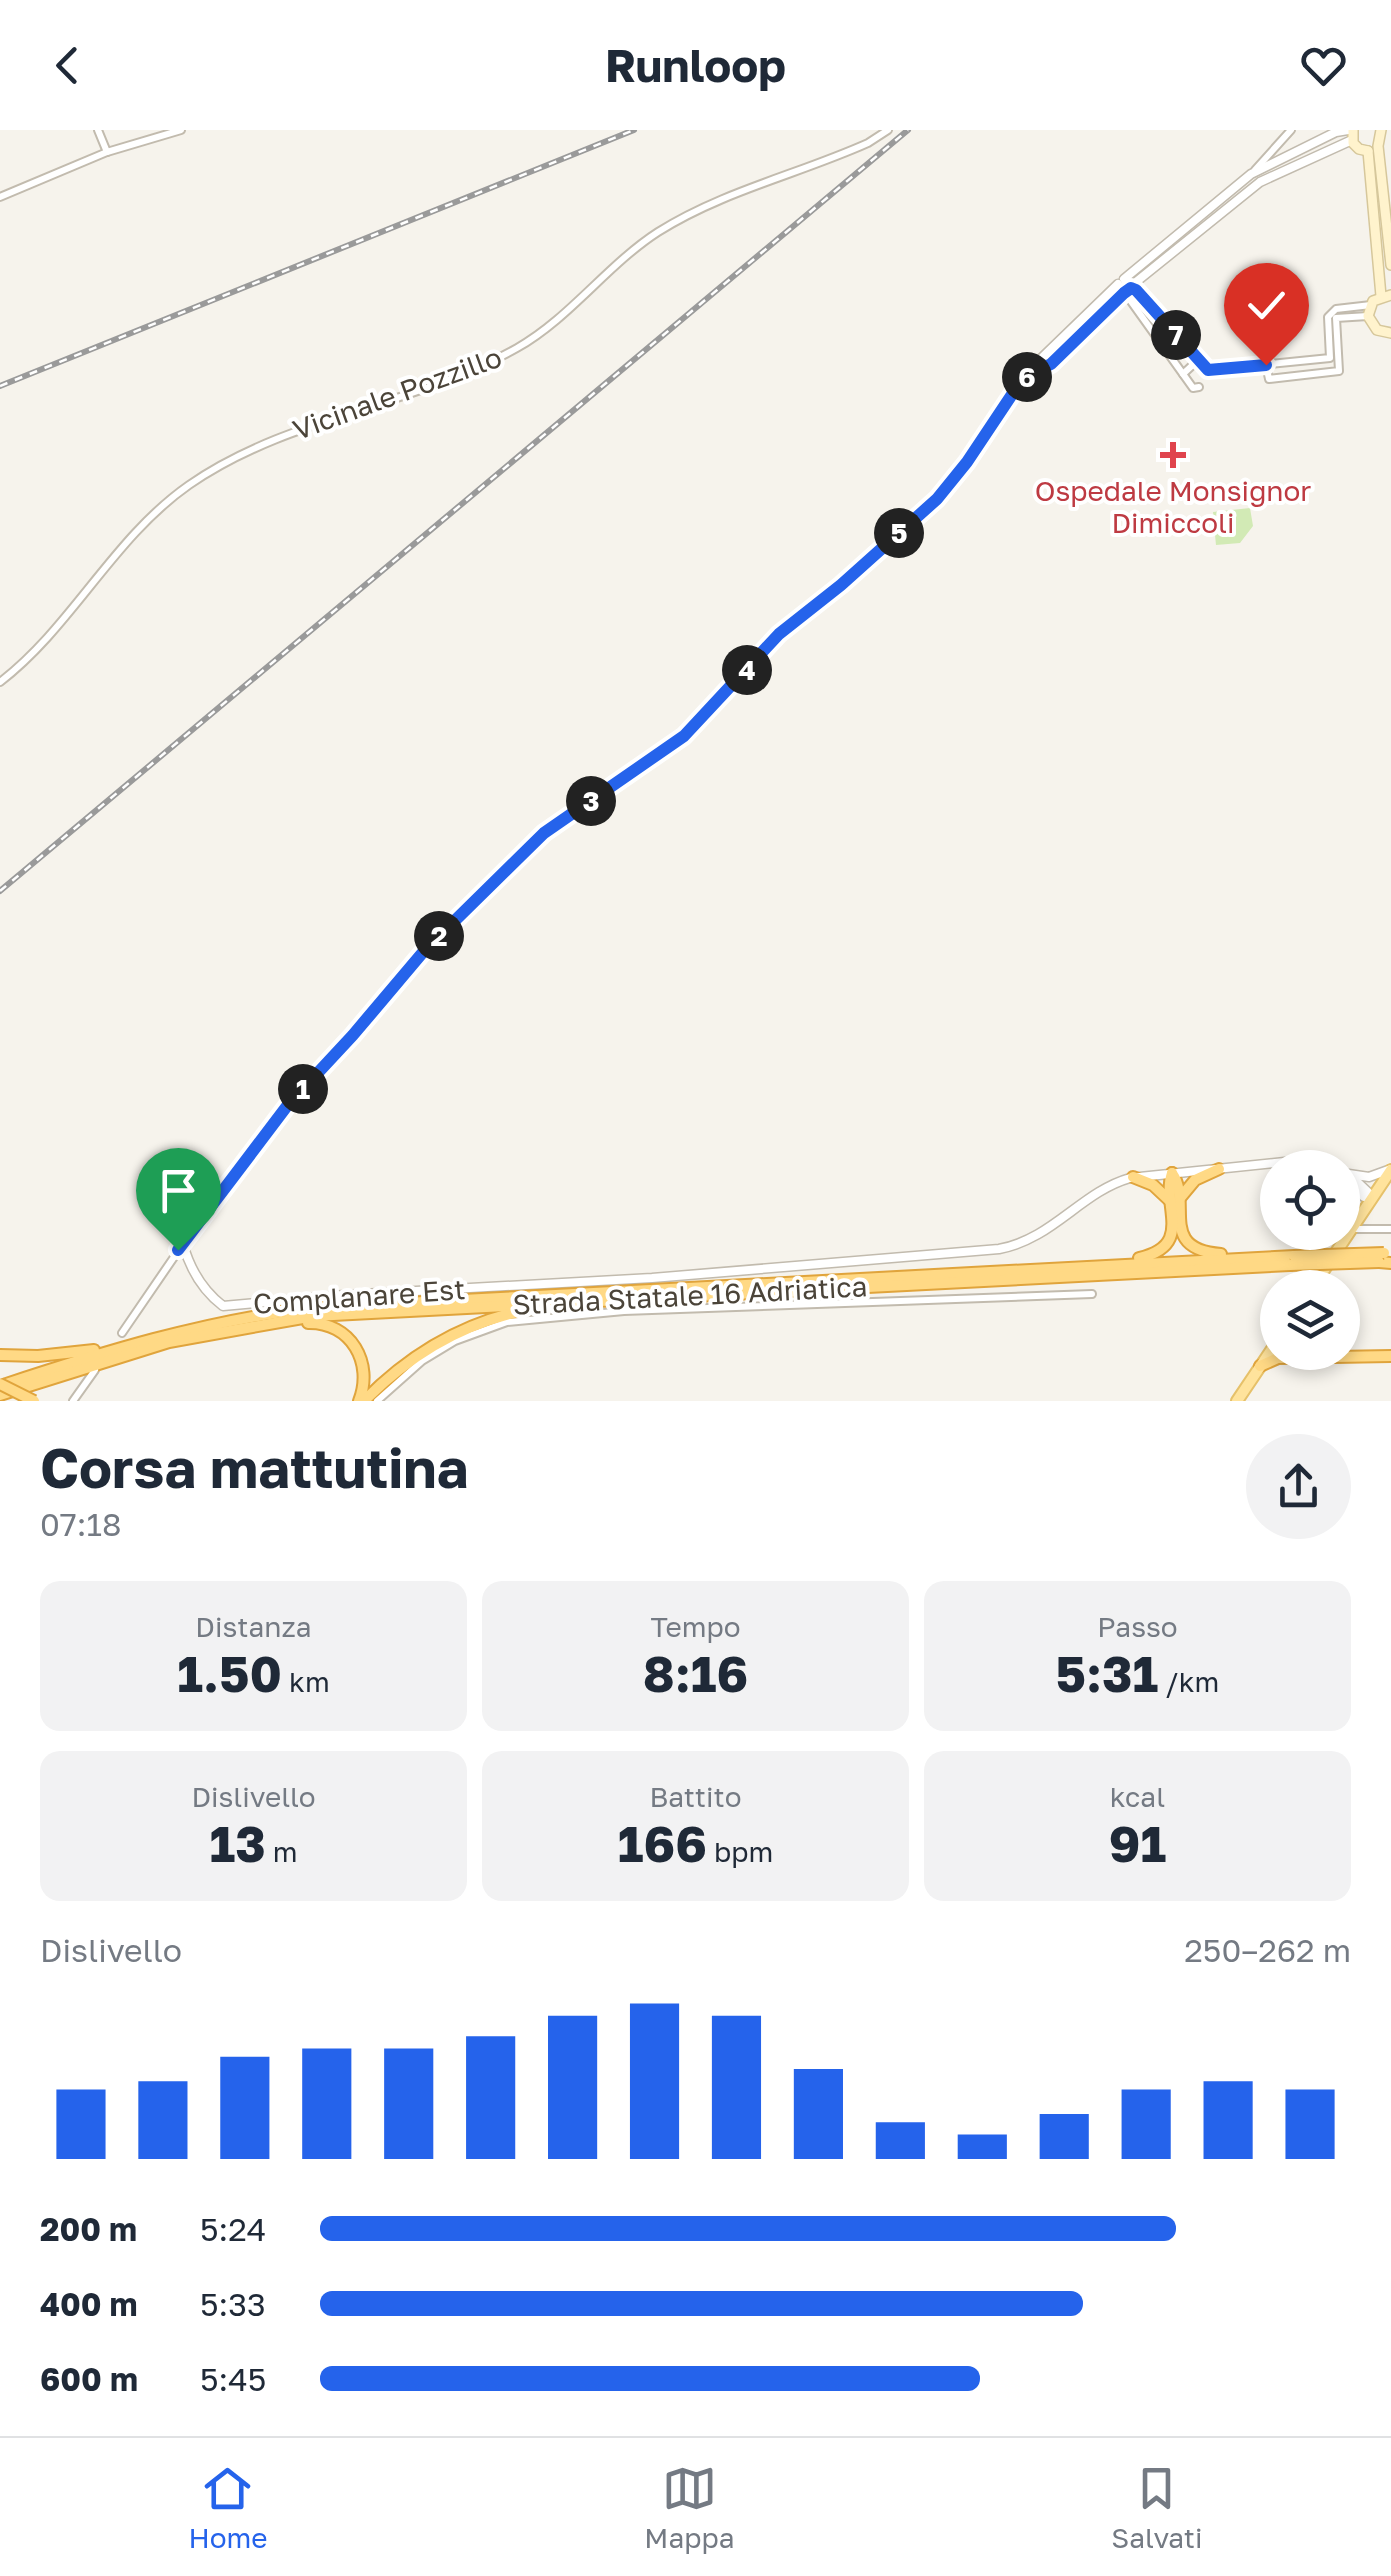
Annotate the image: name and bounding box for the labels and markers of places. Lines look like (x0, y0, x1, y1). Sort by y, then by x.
pin (1224, 263, 1309, 366)
pin: 7 (1151, 310, 1201, 360)
pin: 6 (1002, 352, 1052, 402)
marker: Ospedale Monsignor Dimiccoli (1160, 442, 1186, 468)
place label: Ospedale Monsignor Dimiccoli (1035, 474, 1311, 539)
pin: 5 (874, 508, 924, 558)
pin: 4 (722, 645, 772, 695)
pin: 3 (566, 776, 616, 826)
pin: 2 (414, 911, 464, 961)
pin: 1 (278, 1064, 328, 1114)
pin (136, 1148, 221, 1251)

